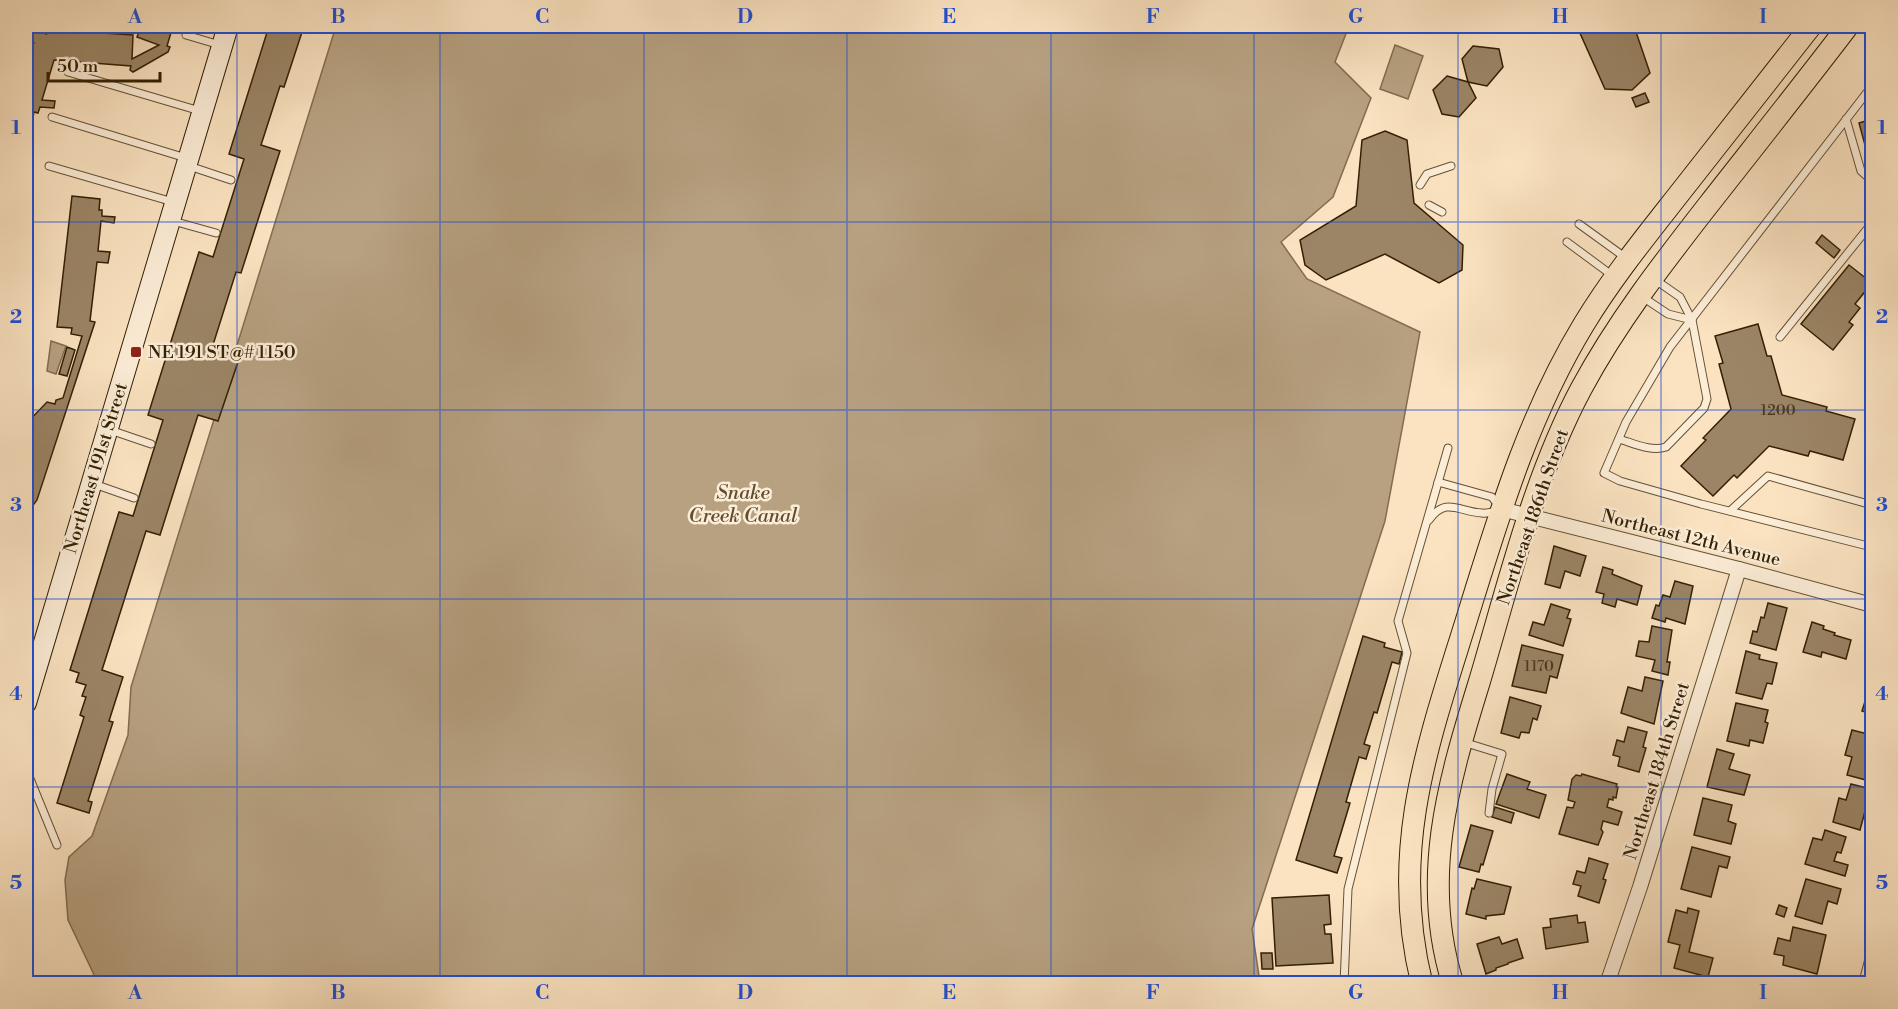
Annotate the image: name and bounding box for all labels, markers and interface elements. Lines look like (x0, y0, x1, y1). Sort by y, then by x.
text: A (127, 5, 143, 30)
text: B (330, 5, 346, 30)
text: C (535, 5, 549, 30)
text: D (737, 5, 753, 30)
text: E (942, 5, 956, 30)
text: F (1146, 5, 1160, 30)
text: G (1348, 5, 1364, 30)
text: H (1552, 5, 1569, 30)
text: I (1759, 5, 1767, 30)
scale bar (48, 45, 160, 83)
text: 50 m (57, 55, 99, 78)
text: 1 (11, 116, 21, 141)
text: 1 (1877, 116, 1887, 141)
text: 2 (10, 305, 22, 330)
text: 2 (1876, 305, 1888, 330)
place label: NE 191 ST@# 1150 (148, 341, 296, 364)
marker: NE 191 ST@# 1150 (129, 345, 143, 359)
street label: Northeast 191st Street (59, 379, 133, 556)
house number: 1200 (1760, 401, 1796, 420)
street label: Northeast 186th Street (1492, 425, 1574, 608)
water label: Snake Creek Canal (689, 481, 798, 529)
text: 3 (10, 493, 22, 518)
text: 3 (1876, 493, 1888, 518)
street label: Northeast 12th Avenue (1599, 505, 1783, 571)
house number: 1170 (1524, 657, 1554, 676)
street label: Northeast 184th Street (1619, 679, 1695, 863)
text: 4 (9, 682, 23, 707)
text: 4 (1875, 682, 1889, 707)
text: 5 (10, 871, 22, 896)
text: 5 (1876, 871, 1888, 896)
text: A (127, 981, 143, 1006)
text: B (330, 981, 346, 1006)
text: C (535, 981, 549, 1006)
text: D (737, 981, 753, 1006)
text: E (942, 981, 956, 1006)
text: F (1146, 981, 1160, 1006)
text: G (1348, 981, 1364, 1006)
text: H (1552, 981, 1569, 1006)
text: I (1759, 981, 1767, 1006)

